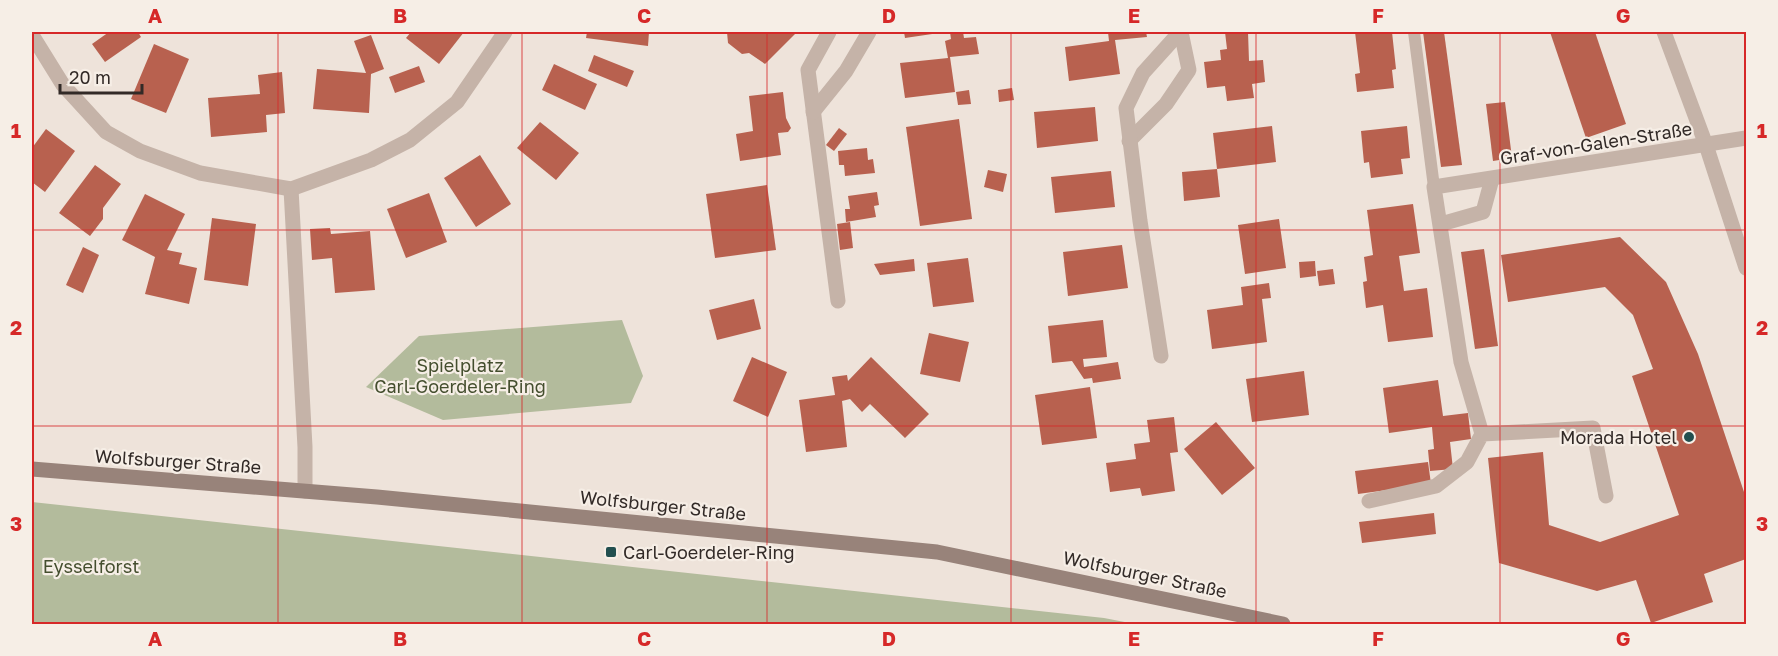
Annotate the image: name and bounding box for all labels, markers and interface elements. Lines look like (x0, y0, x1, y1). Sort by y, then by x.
text: A (148, 3, 162, 27)
text: B (393, 3, 407, 27)
text: C (637, 3, 651, 27)
text: D (882, 3, 896, 27)
text: E (1128, 3, 1140, 27)
text: F (1372, 3, 1384, 27)
text: G (1616, 3, 1630, 27)
scale bar (60, 57, 142, 95)
text: 20 m (69, 66, 111, 88)
street label: Graf-von-Galen-Straße (1498, 117, 1694, 169)
text: 1 (11, 118, 21, 142)
text: 1 (1757, 118, 1767, 142)
text: 2 (10, 315, 22, 339)
text: 2 (1756, 315, 1768, 339)
park label: Spielplatz Carl-Goerdeler-Ring (374, 354, 546, 397)
place label: Morada Hotel (1560, 426, 1677, 448)
marker: Morada Hotel (1682, 430, 1696, 444)
street label: Wolfsburger Straße (94, 444, 262, 478)
street label: Wolfsburger Straße (579, 485, 747, 525)
text: 3 (10, 511, 22, 535)
text: 3 (1756, 511, 1768, 535)
place label: Carl-Goerdeler-Ring (623, 541, 795, 563)
marker: Carl-Goerdeler-Ring (604, 545, 618, 559)
street label: Wolfsburger Straße (1061, 546, 1229, 602)
park label: Eysselforst (43, 555, 139, 577)
text: A (148, 626, 162, 650)
text: B (393, 626, 407, 650)
text: C (637, 626, 651, 650)
text: D (882, 626, 896, 650)
text: E (1128, 626, 1140, 650)
text: F (1372, 626, 1384, 650)
text: G (1616, 626, 1630, 650)

